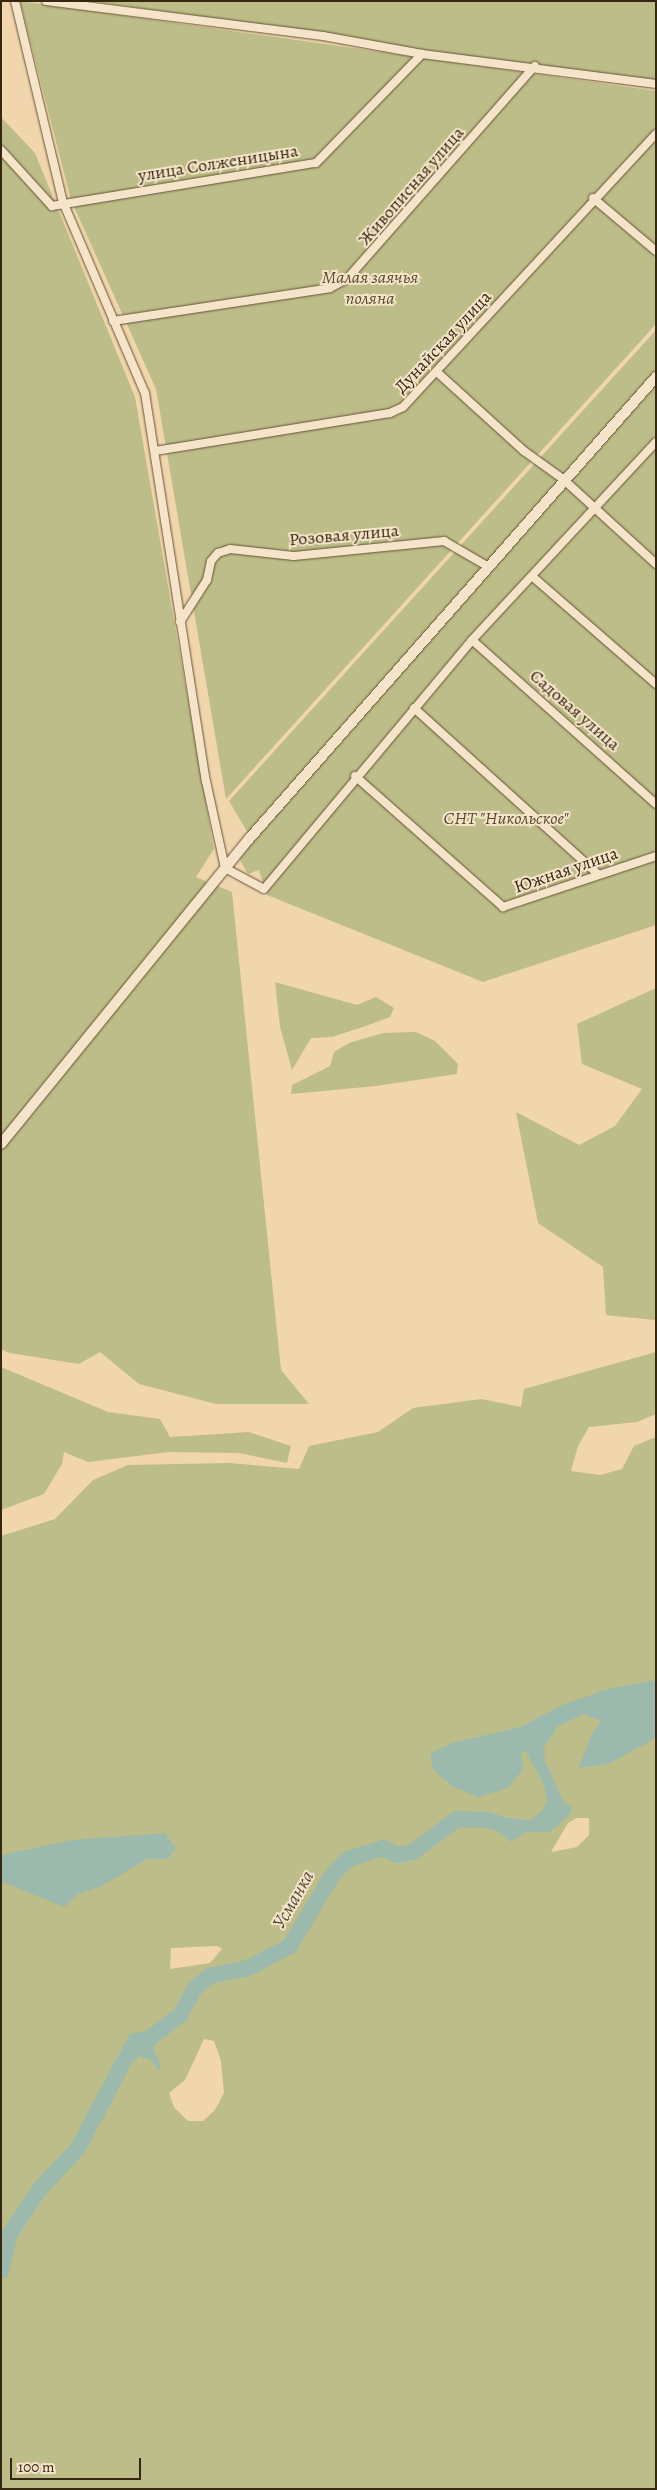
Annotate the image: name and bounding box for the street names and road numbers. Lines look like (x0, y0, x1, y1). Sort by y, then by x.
street label: Живописная улица (354, 122, 468, 250)
street label: улица Солженицына (136, 140, 300, 186)
street label: Дунайская улица (390, 286, 496, 398)
street label: Розовая улица (288, 519, 400, 551)
street label: Садовая улица (525, 665, 625, 755)
street label: Южная улица (511, 842, 621, 898)

